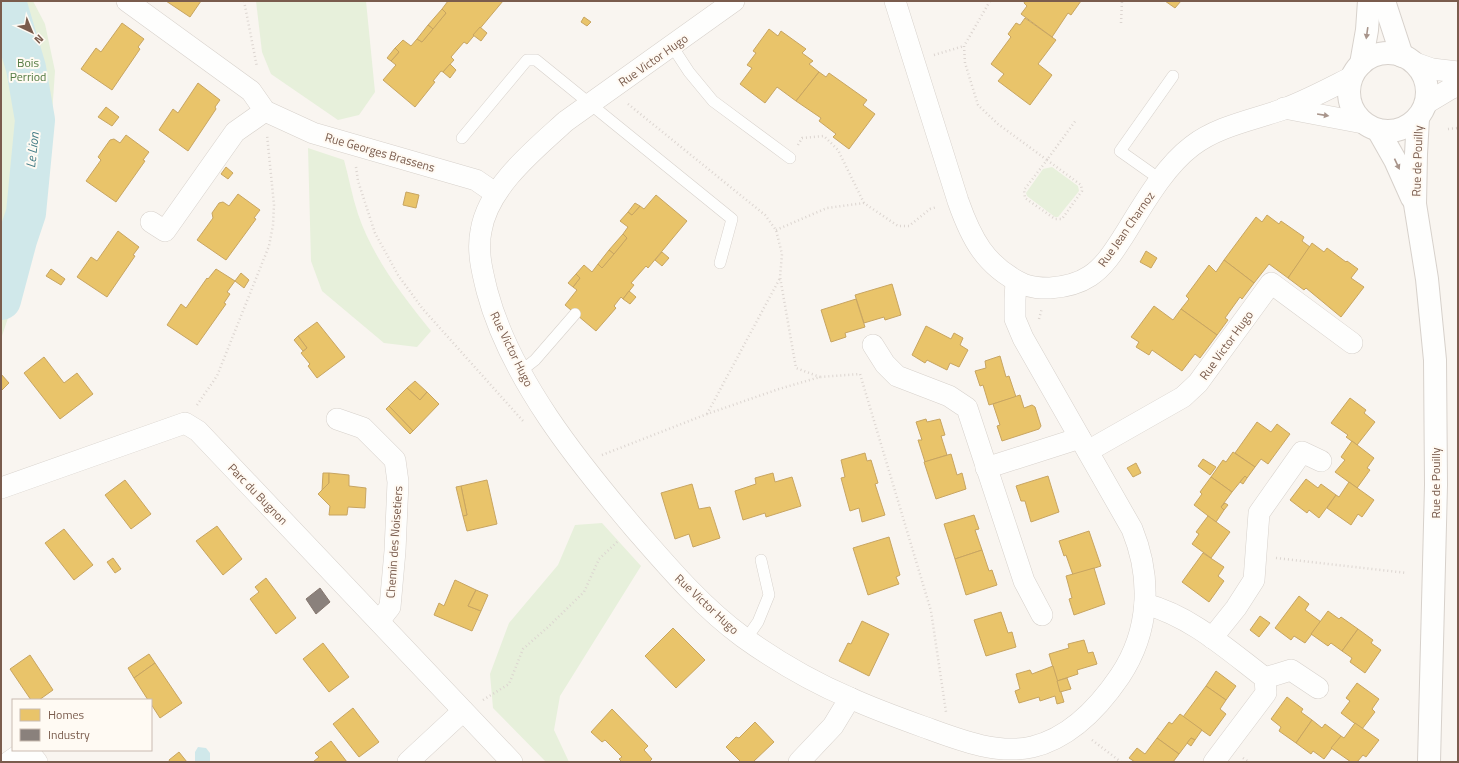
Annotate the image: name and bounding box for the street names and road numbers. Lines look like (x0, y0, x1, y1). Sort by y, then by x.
street label: Rue Victor Hugo (614, 29, 692, 91)
street label: Rue de Pouilly (1406, 125, 1428, 197)
street label: Rue Georges Brassens (323, 127, 438, 177)
street label: Rue Jean Charnoz (1093, 187, 1159, 271)
street label: Rue Victor Hugo (1194, 306, 1258, 384)
street label: Rue Victor Hugo (486, 308, 538, 390)
street label: Rue de Pouilly (1426, 447, 1445, 519)
street label: Parc du Bugnon (224, 459, 292, 529)
street label: Chemin des Noisetiers (381, 485, 407, 599)
street label: Rue Victor Hugo (671, 569, 743, 639)

